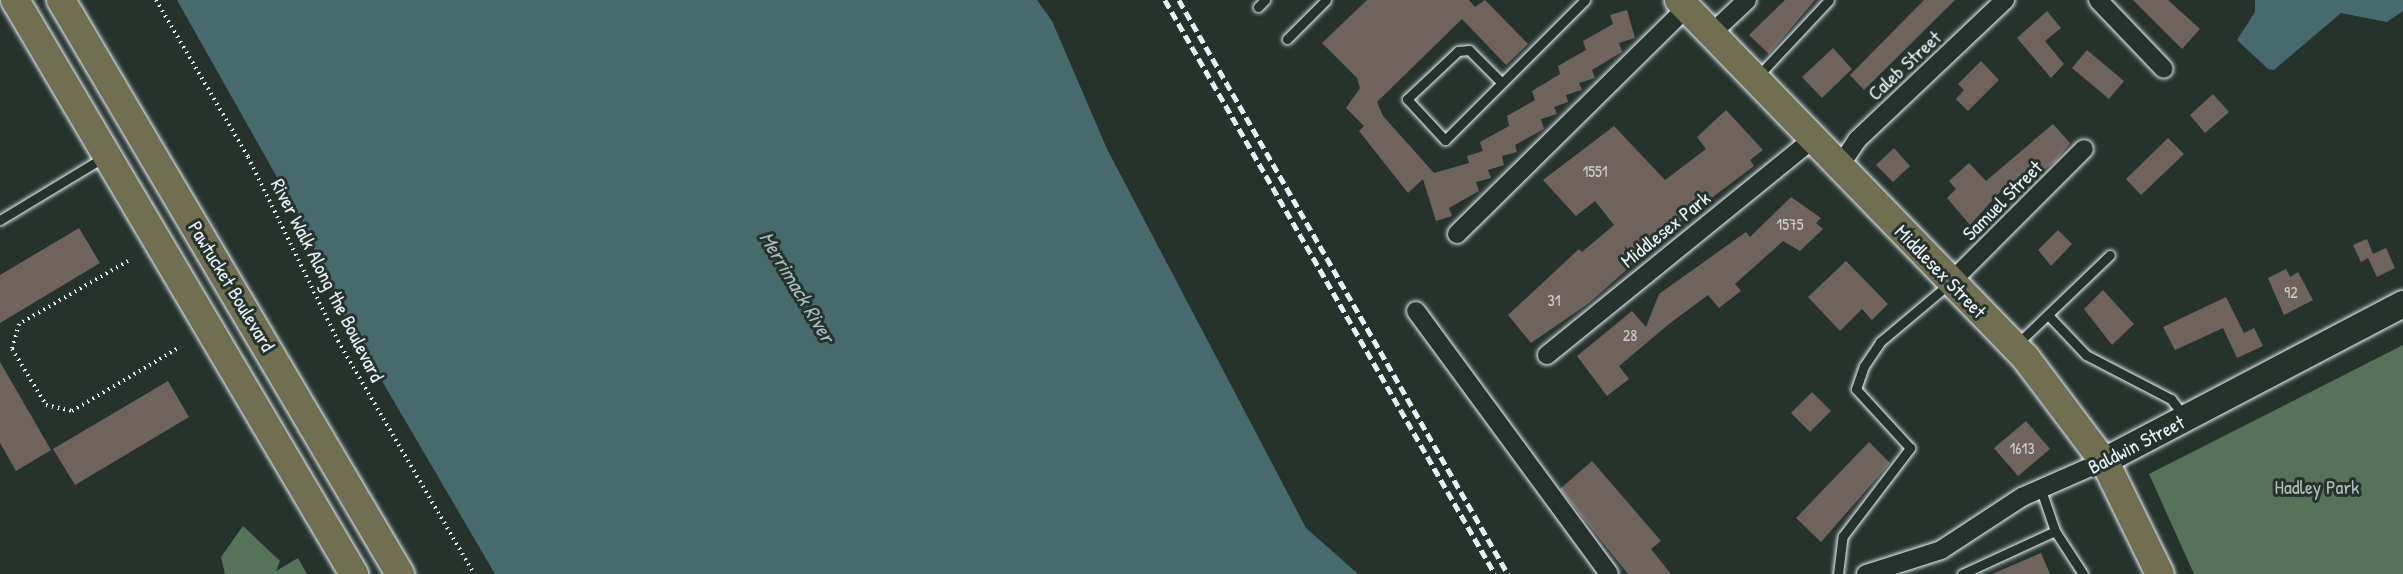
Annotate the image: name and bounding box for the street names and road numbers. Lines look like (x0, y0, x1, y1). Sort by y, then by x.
street label: Caleb Street (1862, 25, 1946, 105)
street label: Samuel Street (1957, 155, 2047, 245)
street label: River Walk Along the Boulevard (266, 175, 390, 385)
street label: Middlesex Park (1616, 186, 1714, 272)
street label: Pawtucket Boulevard (184, 216, 280, 356)
street label: Middlesex Street (1890, 219, 1992, 323)
street label: Baldwin Street (2084, 409, 2188, 479)

